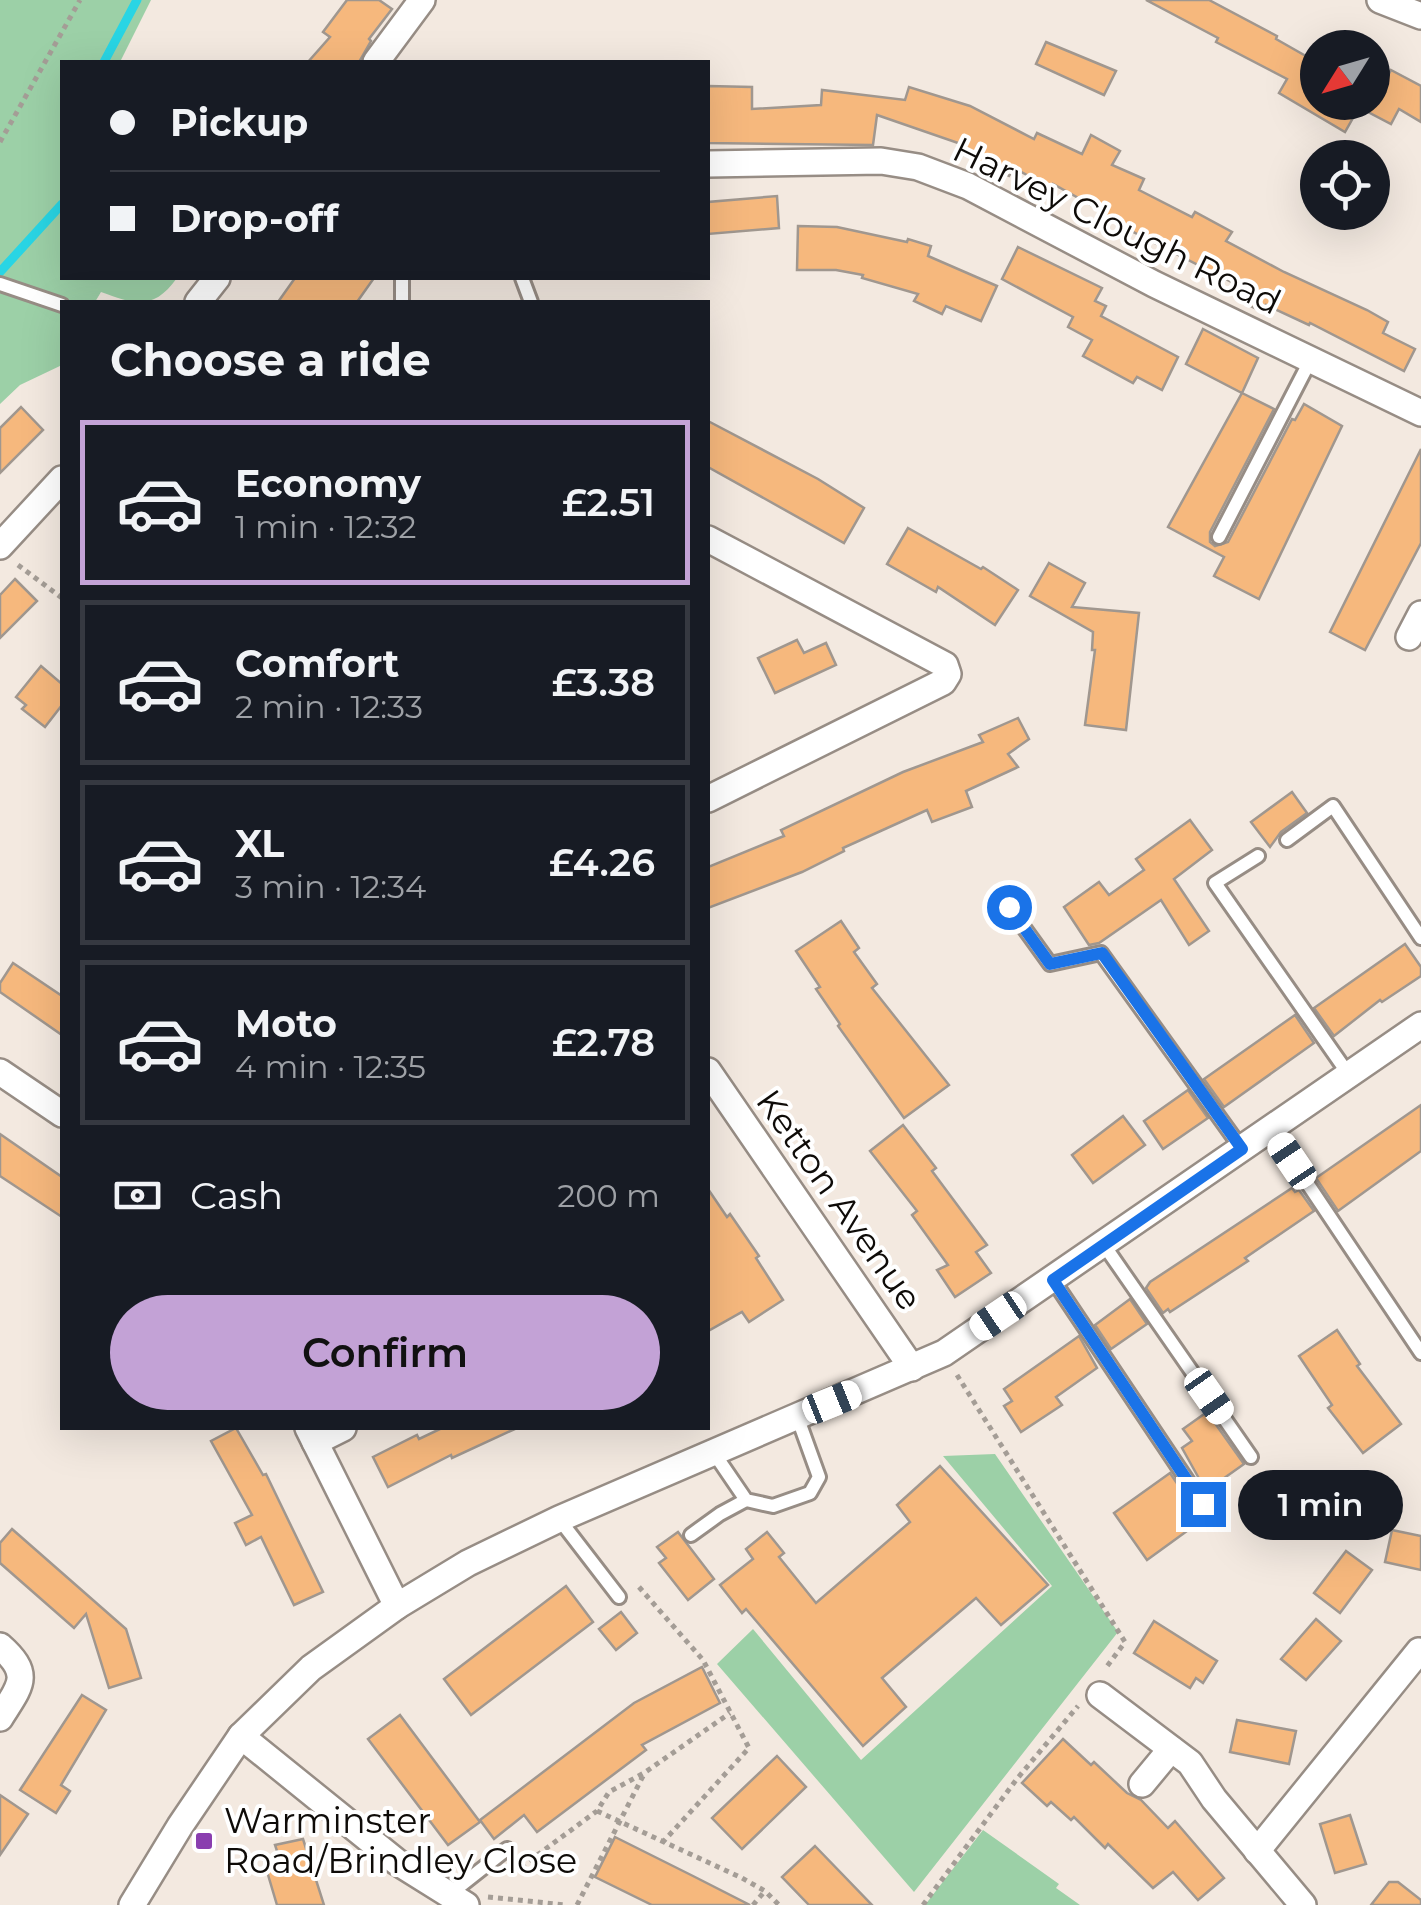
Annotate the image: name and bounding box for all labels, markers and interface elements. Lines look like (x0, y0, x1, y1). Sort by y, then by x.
north arrow (1300, 30, 1390, 120)
map controls (1300, 30, 1390, 230)
text: Pickup (170, 99, 308, 146)
street label: Harvey Clough Road (946, 127, 1288, 324)
button: locate (1300, 140, 1390, 230)
text: Drop-off (170, 195, 339, 242)
text: Choose a ride (110, 332, 431, 387)
icon: car (115, 458, 205, 548)
text: Economy (235, 460, 421, 507)
text: £2.51 (562, 479, 655, 526)
text: 1 min · 12:32 (235, 507, 417, 546)
icon: car (115, 638, 205, 728)
text: Comfort (235, 640, 399, 687)
text: £3.38 (552, 659, 655, 706)
text: 2 min · 12:33 (235, 687, 423, 726)
icon: car (115, 818, 205, 908)
text: XL (235, 820, 284, 867)
text: £4.26 (549, 839, 655, 886)
text: 3 min · 12:34 (235, 867, 426, 906)
route start (987, 885, 1032, 930)
icon: car (115, 998, 205, 1088)
text: Moto (235, 1000, 337, 1047)
text: £2.78 (552, 1019, 655, 1066)
text: 4 min · 12:35 (235, 1047, 426, 1086)
street label: Ketton Avenue (747, 1081, 931, 1318)
car (1263, 1128, 1321, 1194)
icon: cash (110, 1168, 165, 1223)
text: Cash (190, 1172, 283, 1219)
text: 200 m (557, 1176, 660, 1215)
car (965, 1287, 1031, 1345)
button: Confirm (110, 1295, 660, 1410)
car (1180, 1363, 1238, 1429)
car (799, 1377, 865, 1427)
callout: 1 min (1238, 1469, 1403, 1539)
route end (1181, 1482, 1226, 1527)
text: 1 min (1278, 1485, 1363, 1524)
place label: Warminster Road/Brindley Close (224, 1799, 577, 1882)
marker: Warminster Road/Brindley Close (193, 1830, 215, 1852)

